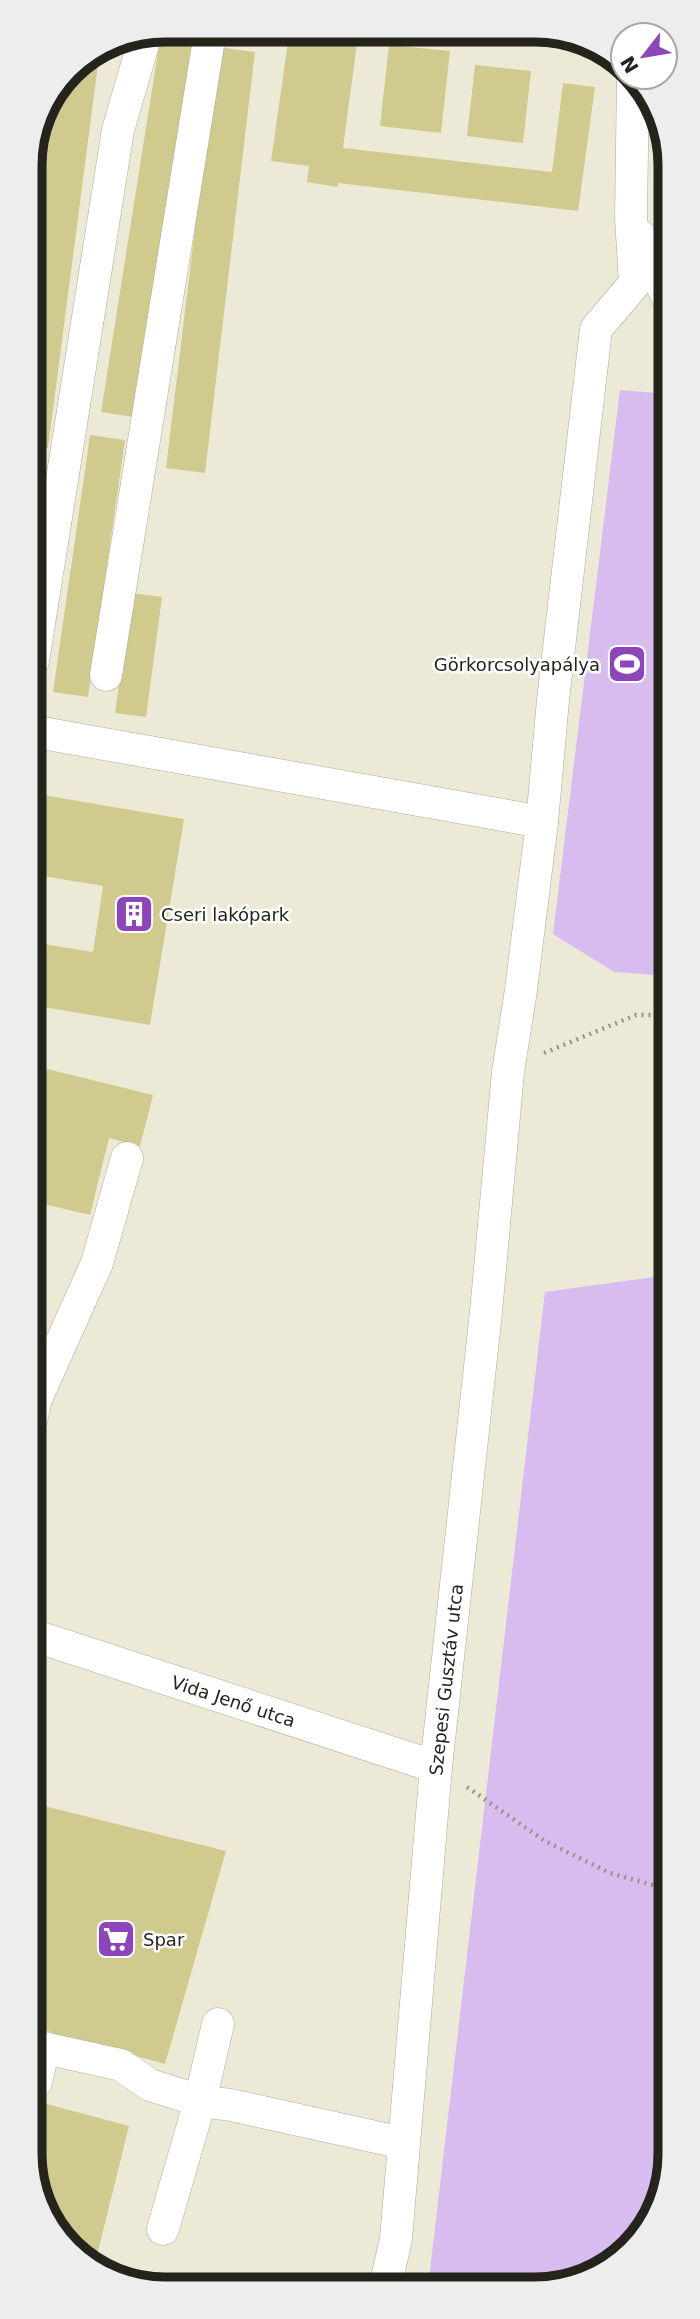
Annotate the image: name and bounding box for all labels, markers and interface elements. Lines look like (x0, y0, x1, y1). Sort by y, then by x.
north arrow (609, 21, 679, 91)
text: N (616, 52, 643, 77)
sports icon: Görkorcsolyapálya (606, 643, 648, 685)
place label: Görkorcsolyapálya (434, 654, 600, 675)
building icon: Cseri lakópark (113, 893, 155, 935)
place label: Cseri lakópark (161, 904, 290, 925)
street label: Szepesi Gusztáv utca (425, 1583, 467, 1776)
street label: Vida Jenő utca (169, 1671, 298, 1731)
supermarket icon: Spar (95, 1918, 137, 1960)
place label: Spar (143, 1929, 185, 1950)

